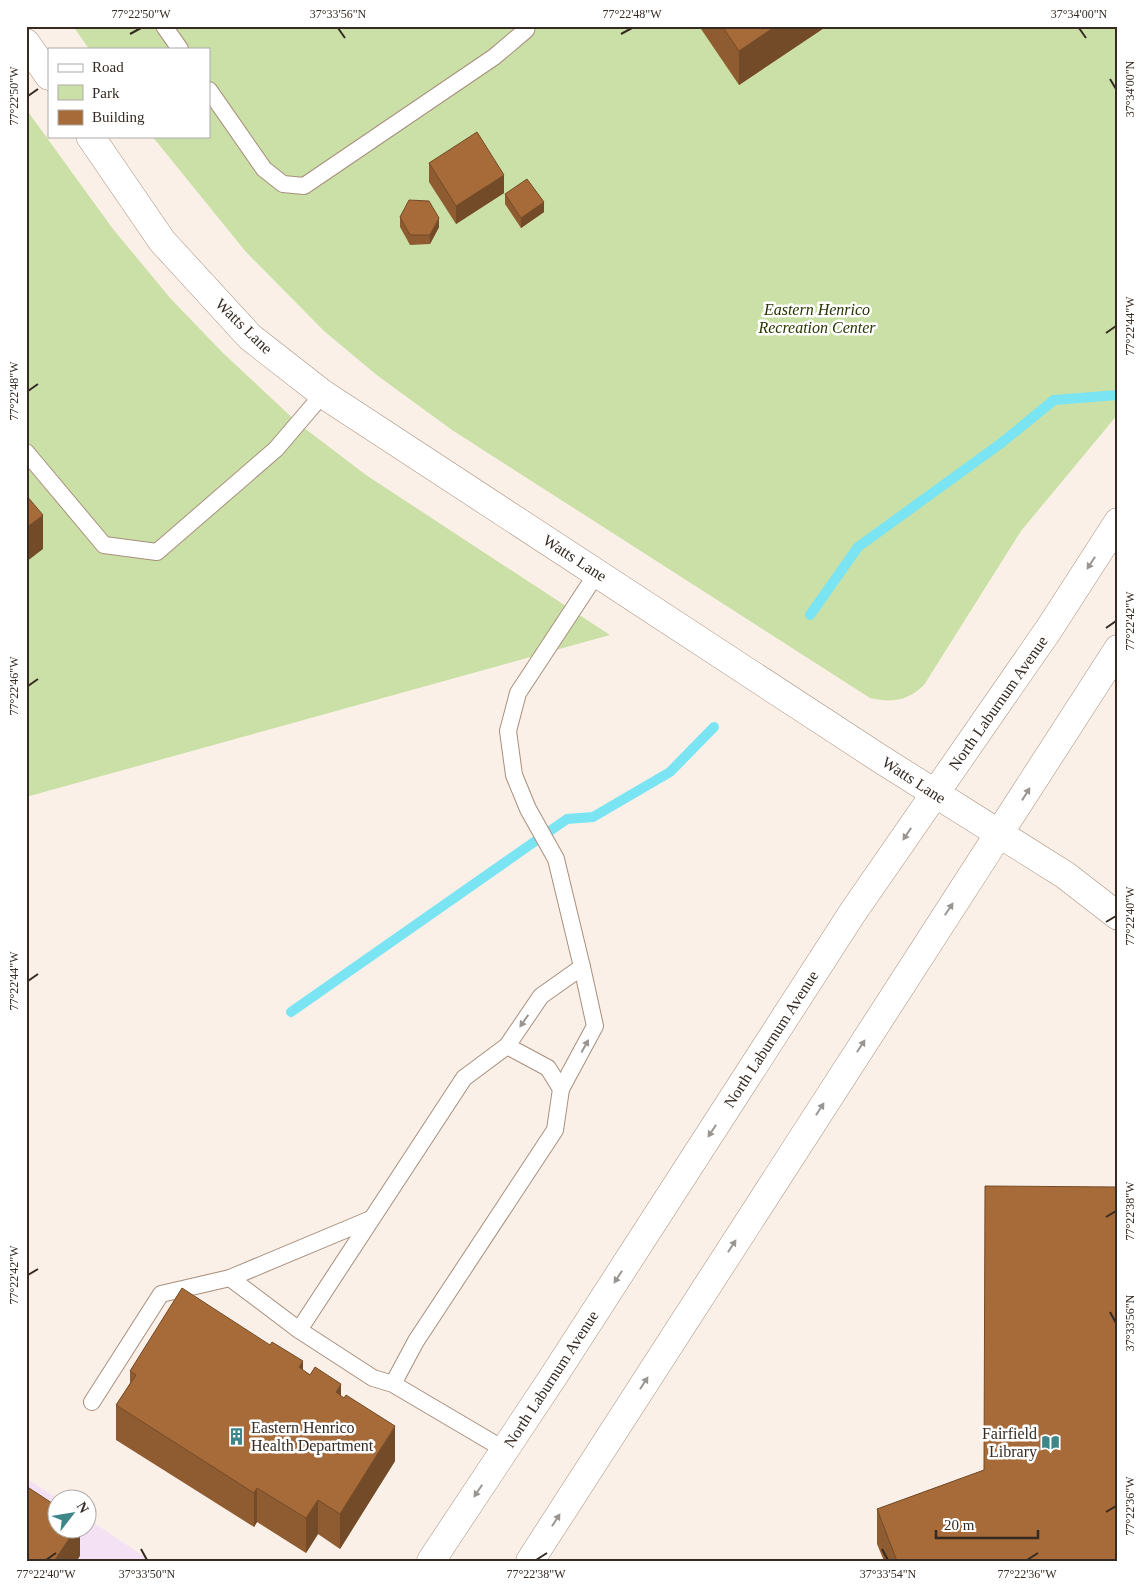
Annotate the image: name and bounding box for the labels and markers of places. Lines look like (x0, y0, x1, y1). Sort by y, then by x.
place label: Eastern Henrico Health Department (251, 1419, 374, 1455)
place label: Fairfield Library (982, 1425, 1037, 1461)
building icon: Eastern Henrico Health Department (227, 1426, 247, 1446)
library icon: Fairfield Library (1041, 1432, 1061, 1452)

